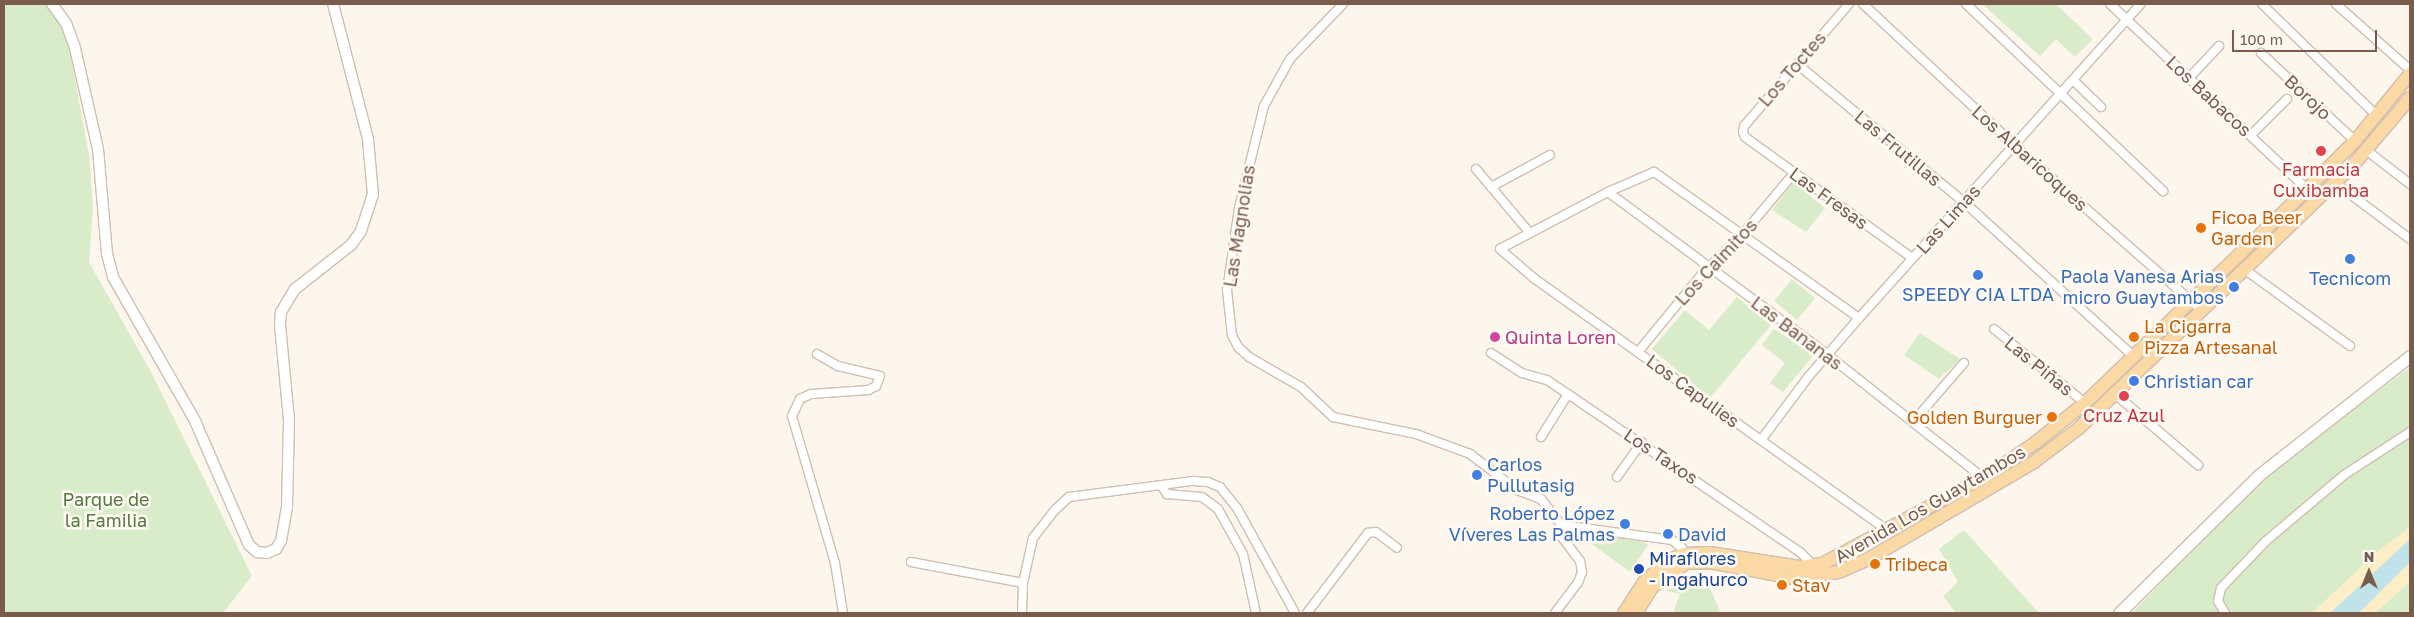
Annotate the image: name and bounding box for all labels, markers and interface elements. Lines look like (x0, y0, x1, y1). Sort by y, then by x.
scale bar (2234, 20, 2379, 52)
street label: Los Toctes (1754, 27, 1830, 111)
text: 100 m (2240, 30, 2283, 48)
street label: Los Babacos (2162, 51, 2256, 141)
street label: Borojo (2280, 70, 2336, 124)
street label: Los Albaricoques (1968, 100, 2092, 216)
street label: Las Frutillas (1850, 105, 1946, 191)
marker: Farmacia Cuxibamba (2315, 145, 2327, 157)
place label: Farmacia Cuxibamba (2273, 159, 2369, 202)
street label: Las Fresas (1785, 162, 1873, 234)
street label: Las Magnolias (1219, 163, 1259, 289)
street label: Las Limas (1911, 180, 1985, 258)
place label: Ficoa Beer Garden (2211, 207, 2302, 250)
street label: Los Caimitos (1670, 214, 1762, 310)
marker: Ficoa Beer Garden (2195, 222, 2207, 234)
marker: Tecnicom (2344, 253, 2356, 265)
place label: Paola Vanesa Arias micro Guaytambos (2061, 266, 2224, 308)
place label: Tecnicom (2309, 267, 2391, 289)
marker: SPEEDY CIA LTDA (1972, 269, 1984, 281)
marker: Paola Vanesa Arias micro Guaytambos (2228, 281, 2240, 293)
place label: SPEEDY CIA LTDA (1902, 283, 2054, 305)
street label: Las Bananas (1747, 292, 1847, 374)
place label: La Cigarra Pizza Artesanal (2144, 316, 2278, 358)
place label: Quinta Loren (1505, 326, 1616, 348)
marker: Quinta Loren (1489, 331, 1501, 343)
marker: La Cigarra Pizza Artesanal (2128, 331, 2140, 343)
street label: Las Piñas (2000, 332, 2078, 400)
street label: Los Capulies (1642, 350, 1744, 432)
place label: Christian car (2144, 370, 2253, 392)
marker: Christian car (2128, 375, 2140, 387)
marker: Cruz Azul (2118, 390, 2130, 402)
place label: Cruz Azul (2083, 404, 2165, 426)
place label: Golden Burguer (1907, 406, 2042, 428)
marker: Golden Burguer (2046, 411, 2058, 423)
street label: Los Taxos (1620, 423, 1702, 489)
street label: Avenida Los Guaytambos (1831, 441, 2029, 567)
place label: Carlos Pullutasig (1487, 454, 1575, 496)
marker: Carlos Pullutasig (1471, 469, 1483, 481)
park label: Parque de la Familia (62, 489, 150, 532)
place label: Roberto López Víveres Las Palmas (1449, 503, 1615, 546)
marker: Roberto López Víveres Las Palmas (1619, 518, 1631, 530)
place label: David (1678, 523, 1726, 545)
marker: David (1662, 528, 1674, 540)
north arrow (2344, 547, 2394, 597)
place label: Miraflores - Ingahurco (1649, 548, 1748, 590)
text: N (2364, 548, 2374, 565)
place label: Tribeca (1885, 553, 1948, 575)
marker: Tribeca (1869, 558, 1881, 570)
marker: Miraflores - Ingahurco (1633, 563, 1645, 575)
place label: Stav (1792, 574, 1830, 596)
marker: Stav (1776, 579, 1788, 591)

